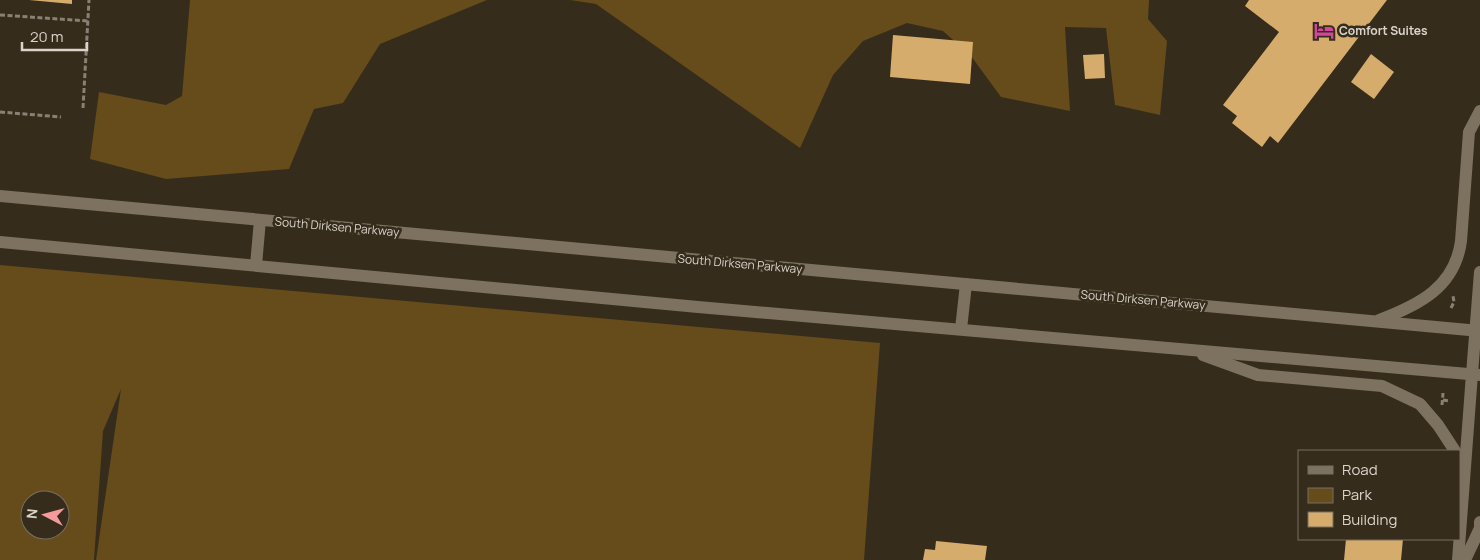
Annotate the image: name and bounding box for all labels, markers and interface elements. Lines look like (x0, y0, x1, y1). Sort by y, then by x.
scale bar (22, 20, 88, 52)
hotel icon: Comfort Suites (1313, 20, 1335, 42)
place label: Comfort Suites (1339, 22, 1428, 39)
text: 20 m (30, 26, 63, 47)
street label: South Dirksen Parkway (274, 213, 401, 240)
street label: South Dirksen Parkway (677, 250, 804, 277)
street label: South Dirksen Parkway (1080, 286, 1207, 313)
legend (1298, 450, 1460, 540)
text: Road (1342, 459, 1378, 480)
text: Park (1342, 484, 1372, 505)
north arrow (20, 490, 70, 540)
text: N (22, 508, 42, 520)
text: Building (1342, 509, 1397, 530)

